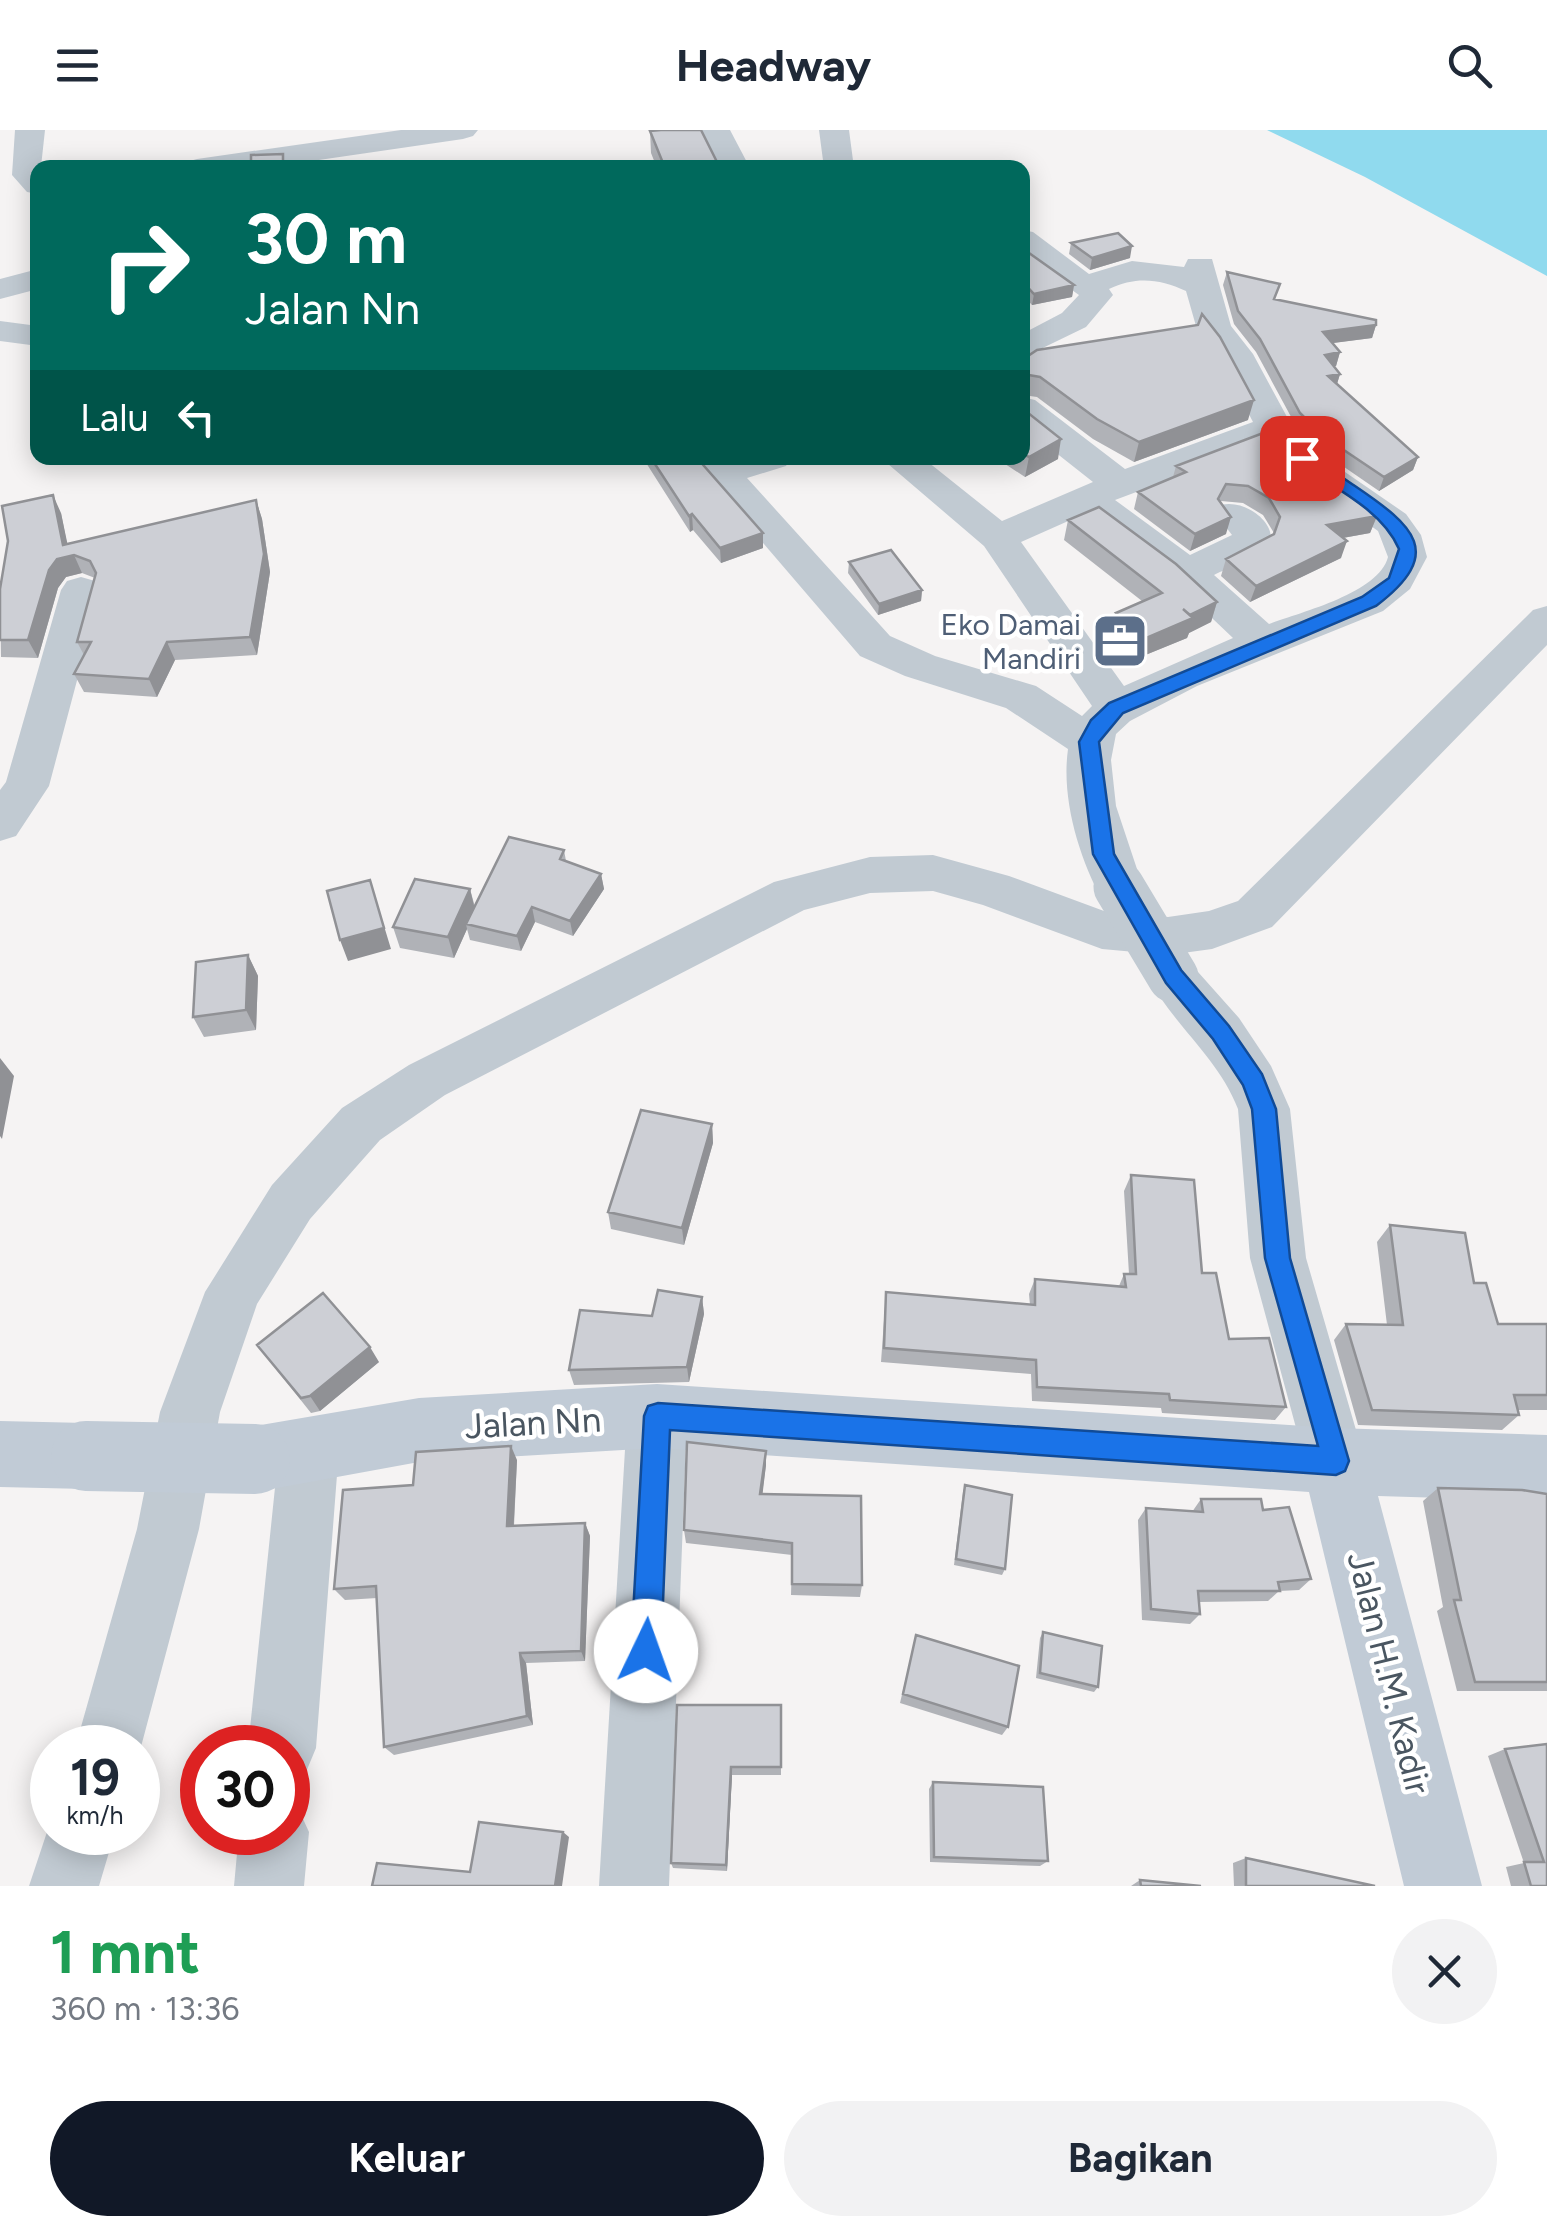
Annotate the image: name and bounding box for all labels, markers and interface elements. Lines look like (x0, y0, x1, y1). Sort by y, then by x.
icon: menu (50, 38, 105, 93)
text: Headway (676, 38, 871, 92)
icon: search (1442, 38, 1497, 93)
text: 30 m (245, 196, 407, 281)
icon: right (80, 200, 210, 330)
text: Jalan Nn (245, 281, 420, 335)
icon: left (169, 390, 224, 445)
text: Lalu (80, 395, 149, 441)
pin (1260, 416, 1345, 501)
icon: arrive (1275, 431, 1330, 486)
place label: Eko Damai Mandiri (940, 606, 1081, 677)
office icon: Eko Damai Mandiri (1090, 611, 1150, 671)
street label: Jalan Nn (464, 1398, 602, 1448)
street label: Jalan H.M. Kadir (1339, 1548, 1439, 1799)
position arrow (594, 1599, 698, 1703)
speed limit sign: 30 (180, 1725, 310, 1855)
text: 19 (70, 1747, 120, 1808)
text: km/h (66, 1800, 124, 1830)
text: 1 mnt (50, 1916, 200, 1988)
button: close (1392, 1919, 1497, 2024)
text: 360 m · 13:36 (50, 1990, 239, 2028)
button: Keluar (50, 2101, 764, 2216)
button: Bagikan (784, 2101, 1497, 2216)

